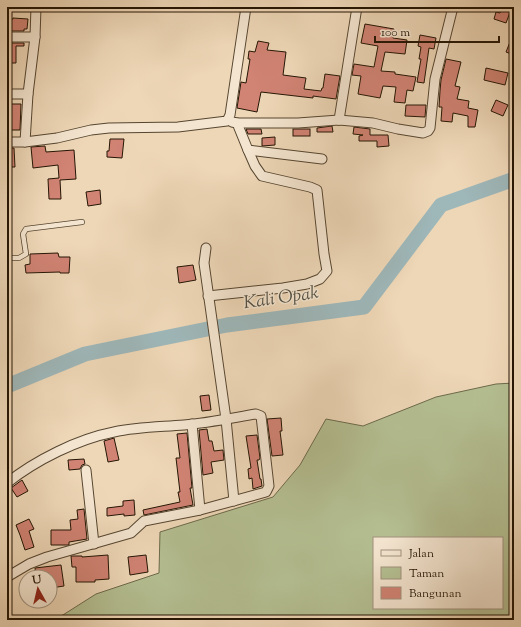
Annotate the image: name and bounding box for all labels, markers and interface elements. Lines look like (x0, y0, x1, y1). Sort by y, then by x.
scale bar (375, 18, 499, 44)
text: 100 m (381, 24, 410, 42)
water label: Kali Opak (242, 281, 320, 317)
legend (373, 537, 503, 609)
text: Jalan (408, 545, 434, 563)
text: Taman (409, 565, 444, 583)
north arrow (18, 569, 58, 609)
text: U (30, 572, 42, 589)
text: Bangunan (409, 585, 462, 603)

